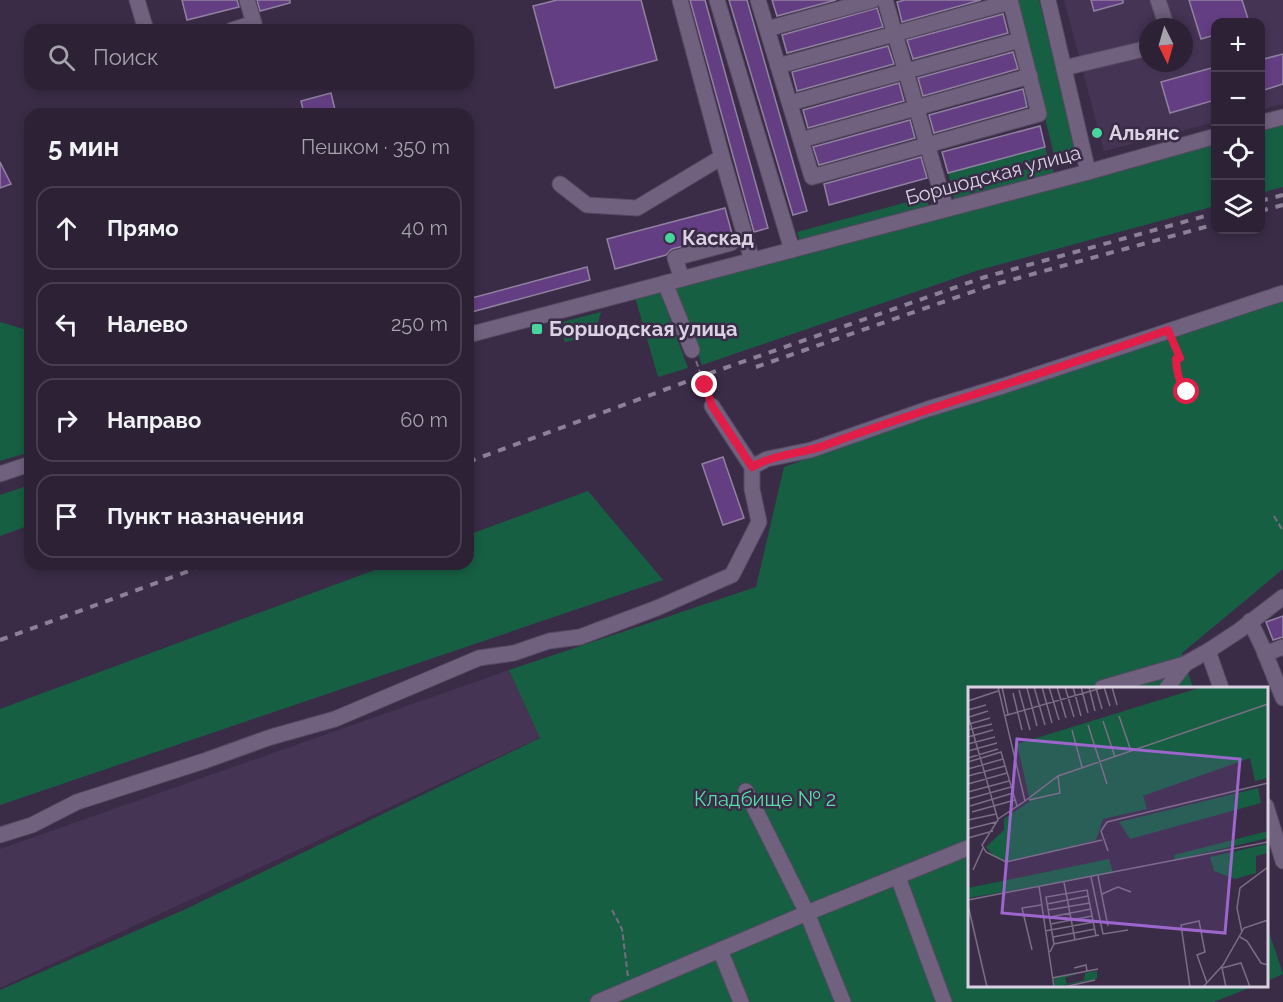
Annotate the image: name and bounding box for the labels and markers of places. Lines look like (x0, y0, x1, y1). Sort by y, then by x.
place label: Альянс (1109, 121, 1180, 145)
marker: Альянс (1090, 126, 1104, 140)
place label: Каскад (682, 226, 754, 250)
marker: Каскад (663, 231, 677, 245)
place label: Боршодская улица (549, 317, 738, 341)
marker: Боршодская улица (530, 322, 544, 336)

